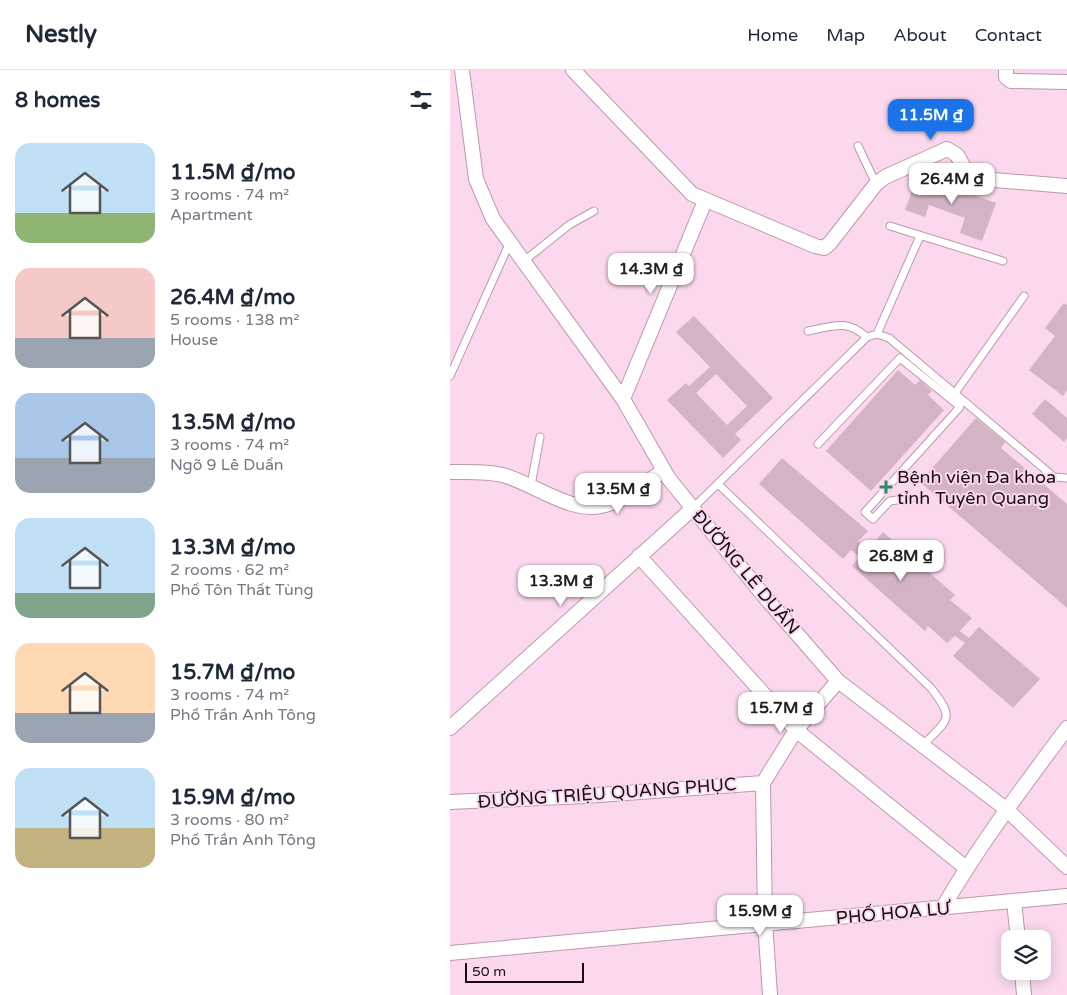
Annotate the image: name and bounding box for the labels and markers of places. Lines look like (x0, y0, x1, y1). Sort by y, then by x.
pin: 11.5M ₫ (885, 98, 977, 141)
pin: 26.4M ₫ (906, 162, 998, 205)
pin: 14.3M ₫ (605, 252, 697, 295)
place label: Bệnh viện Đa khoa tỉnh Tuyên Quang (897, 466, 1056, 509)
pin: 13.5M ₫ (572, 472, 664, 515)
marker: Bệnh viện Đa khoa tỉnh Tuyên Quang (879, 480, 893, 494)
pin: 26.8M ₫ (855, 540, 947, 582)
pin: 13.3M ₫ (515, 564, 607, 607)
pin: 15.7M ₫ (735, 692, 827, 734)
pin: 15.9M ₫ (714, 894, 806, 937)

